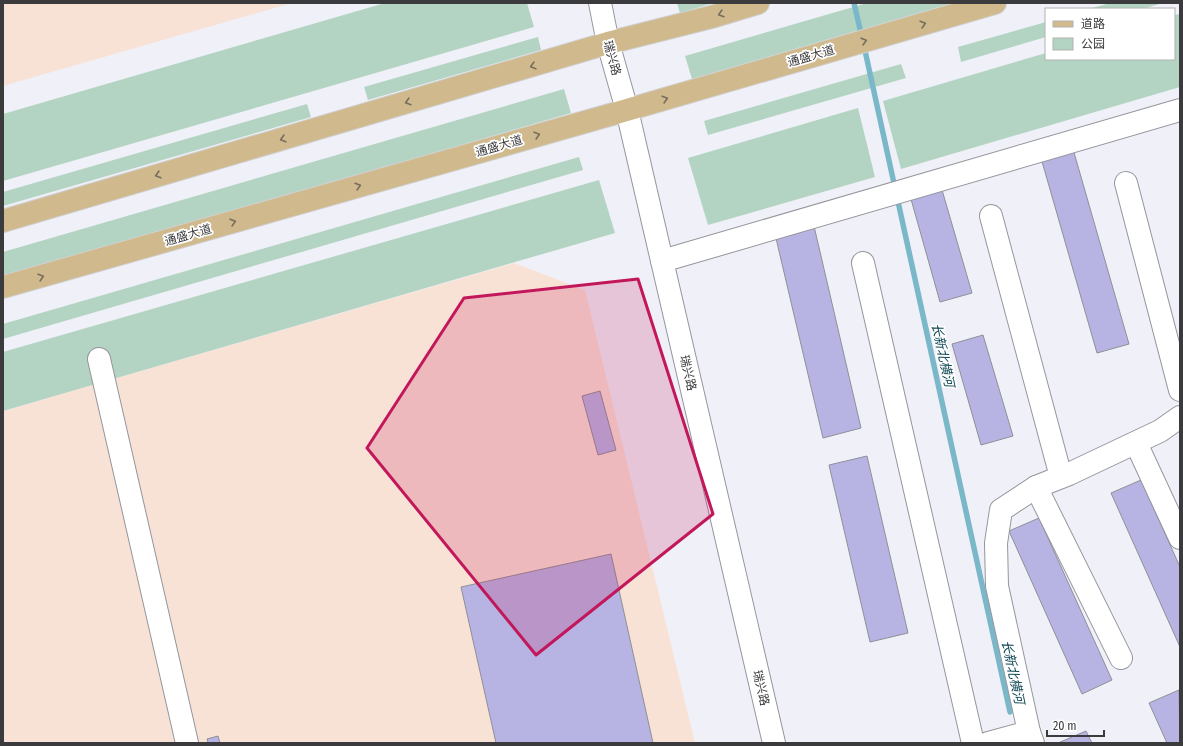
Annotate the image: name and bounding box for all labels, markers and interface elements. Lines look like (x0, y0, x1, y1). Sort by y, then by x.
legend (1045, 8, 1175, 60)
one-way arrow (718, 9, 725, 18)
text: 道路 (1081, 17, 1105, 31)
one-way arrow (919, 20, 926, 29)
one-way arrow (860, 37, 867, 46)
text: 公园 (1081, 37, 1105, 51)
street label: 瑞兴路 (601, 39, 623, 77)
street label: 通盛大道 (786, 43, 836, 69)
one-way arrow (529, 61, 536, 70)
one-way arrow (661, 95, 668, 104)
one-way arrow (405, 97, 412, 106)
one-way arrow (533, 131, 540, 140)
street label: 通盛大道 (474, 133, 524, 159)
one-way arrow (280, 134, 287, 143)
one-way arrow (155, 171, 162, 179)
one-way arrow (354, 182, 361, 191)
one-way arrow (229, 218, 236, 227)
street label: 通盛大道 (163, 222, 213, 248)
one-way arrow (37, 273, 44, 282)
water label: 长新北横河 (929, 322, 958, 391)
street label: 瑞兴路 (677, 354, 699, 392)
water label: 长新北横河 (999, 639, 1028, 708)
street label: 瑞兴路 (750, 669, 772, 707)
scale bar (1047, 712, 1104, 738)
text: 20 m (1053, 719, 1077, 733)

